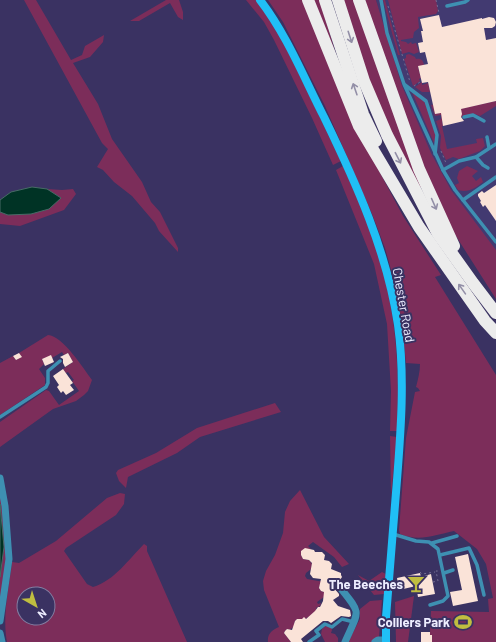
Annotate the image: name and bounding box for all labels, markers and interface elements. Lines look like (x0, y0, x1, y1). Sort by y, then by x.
one-way arrow (347, 31, 354, 44)
one-way arrow (350, 84, 358, 96)
one-way arrow (395, 152, 402, 164)
one-way arrow (431, 197, 438, 209)
street label: Chester Road (390, 266, 418, 344)
one-way arrow (458, 284, 466, 295)
bar icon: The Beeches (406, 574, 426, 594)
place label: The Beeches (329, 576, 403, 592)
north arrow (16, 586, 56, 626)
text: N (36, 607, 50, 622)
sports icon: Colliers Park (453, 612, 473, 632)
place label: Colliers Park (378, 614, 450, 630)

